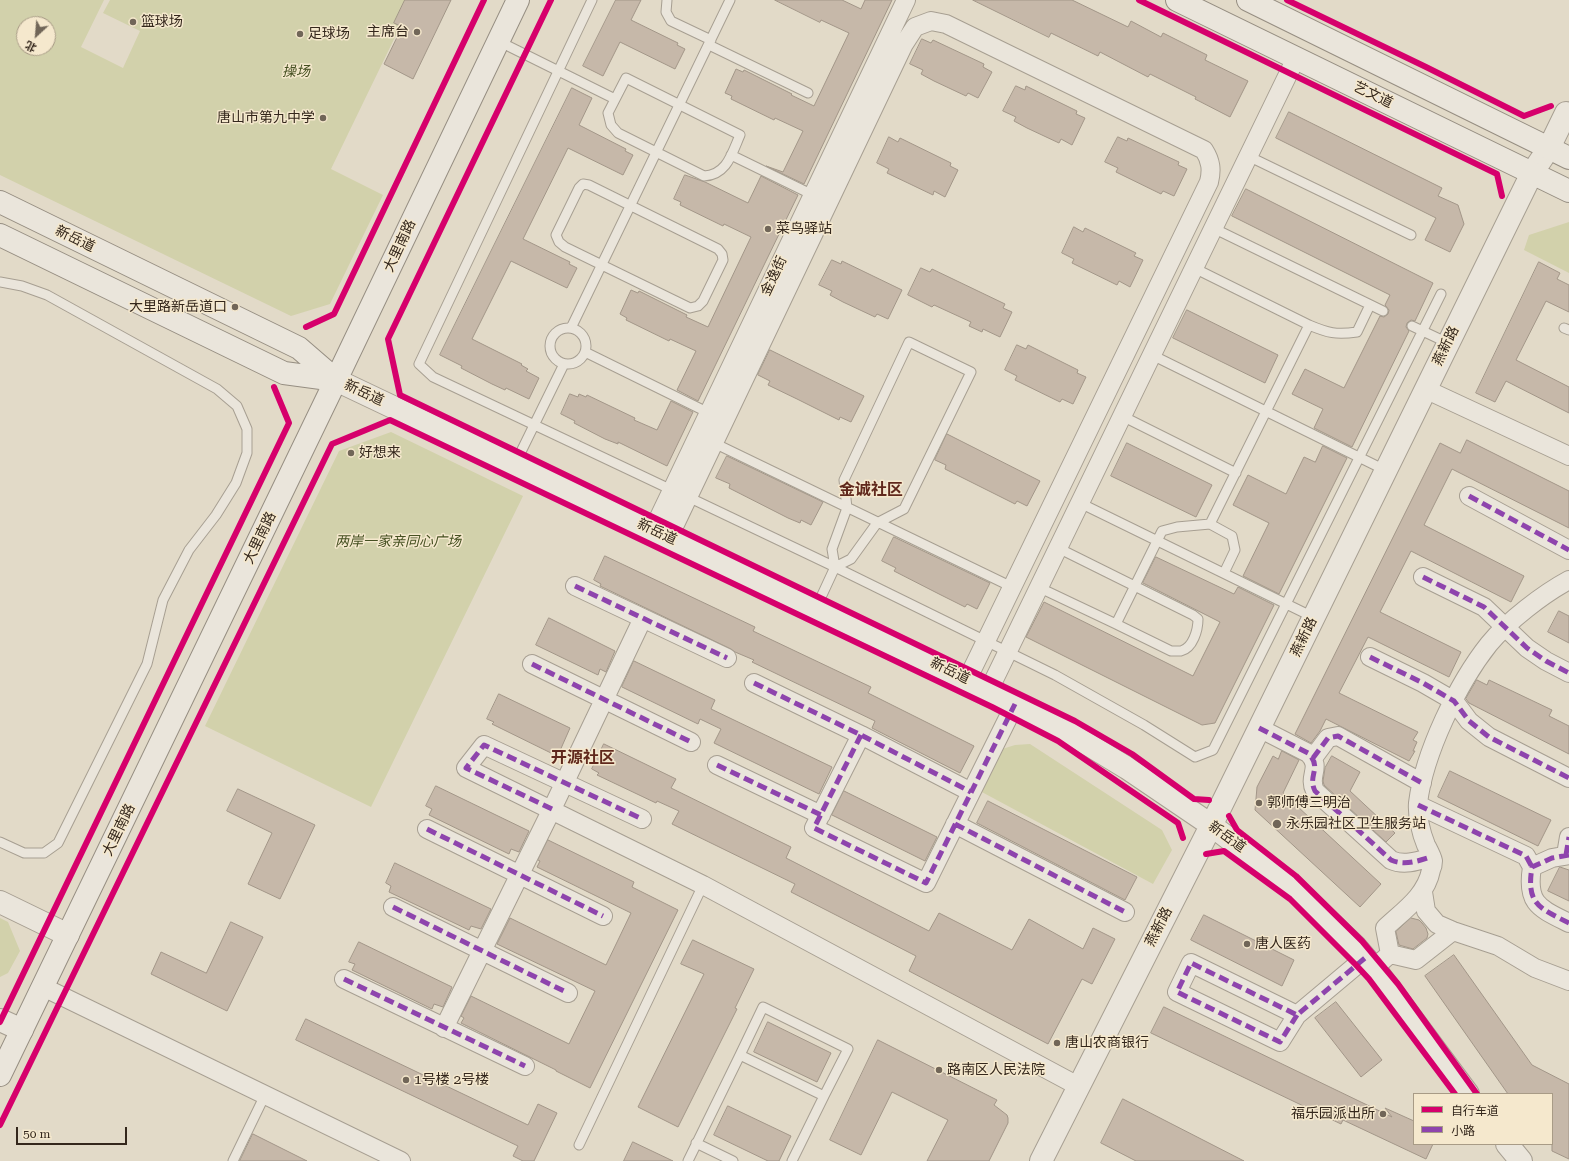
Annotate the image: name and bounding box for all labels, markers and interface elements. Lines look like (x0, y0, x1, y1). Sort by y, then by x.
place label: 篮球场 (141, 14, 183, 30)
north arrow (16, 16, 56, 56)
marker: 篮球场 (128, 17, 138, 27)
place label: 主席台 (367, 24, 409, 40)
place label: 足球场 (308, 26, 350, 42)
marker: 主席台 (412, 27, 422, 37)
marker: 足球场 (295, 29, 305, 39)
text: 北 (23, 38, 39, 55)
park label: 操场 (282, 64, 310, 80)
street label: 艺文道 (1350, 78, 1396, 112)
place label: 唐山市第九中学 (217, 110, 315, 126)
marker: 唐山市第九中学 (318, 113, 328, 123)
street label: 大里南路 (381, 217, 419, 275)
place label: 菜鸟驿站 (776, 221, 832, 237)
street label: 新岳道 (52, 222, 98, 256)
marker: 菜鸟驿站 (763, 224, 773, 234)
street label: 金逸街 (758, 253, 790, 299)
place label: 大里路新岳道口 (129, 299, 227, 315)
marker: 大里路新岳道口 (230, 302, 240, 312)
street label: 燕新路 (1429, 323, 1463, 369)
street label: 新岳道 (341, 377, 387, 409)
place label: 好想来 (359, 445, 401, 461)
marker: 好想来 (346, 448, 356, 458)
district label: 金诚社区 (839, 480, 903, 500)
street label: 大里南路 (240, 509, 280, 567)
street label: 新岳道 (634, 516, 680, 548)
park label: 两岸一家亲同心广场 (335, 534, 461, 550)
street label: 燕新路 (1287, 614, 1321, 660)
street label: 新岳道 (927, 654, 973, 688)
district label: 开源社区 (551, 748, 615, 768)
place label: 郭师傅三明治 (1267, 795, 1351, 811)
marker: 郭师傅三明治 (1254, 798, 1264, 808)
street label: 大里南路 (99, 801, 139, 859)
place label: 永乐园社区卫生服务站 (1286, 816, 1426, 832)
street label: 新岳道 (1205, 818, 1249, 856)
marker: 永乐园社区卫生服务站 (1271, 818, 1283, 830)
street label: 燕新路 (1142, 904, 1176, 950)
place label: 唐人医药 (1255, 936, 1311, 952)
marker: 唐人医药 (1242, 939, 1252, 949)
place label: 唐山农商银行 (1065, 1035, 1149, 1051)
marker: 唐山农商银行 (1052, 1038, 1062, 1048)
place label: 路南区人民法院 (947, 1062, 1045, 1078)
marker: 路南区人民法院 (934, 1065, 944, 1075)
place label: 1号楼 2号楼 (414, 1072, 489, 1088)
marker: 1号楼 2号楼 (401, 1075, 411, 1085)
legend (1413, 1093, 1553, 1145)
text: 自行车道 (1451, 1104, 1499, 1118)
place label: 福乐园派出所 (1291, 1106, 1375, 1122)
marker: 福乐园派出所 (1378, 1109, 1388, 1119)
scale bar (18, 1119, 129, 1145)
text: 小路 (1451, 1124, 1475, 1138)
text: 50 m (23, 1127, 50, 1141)

